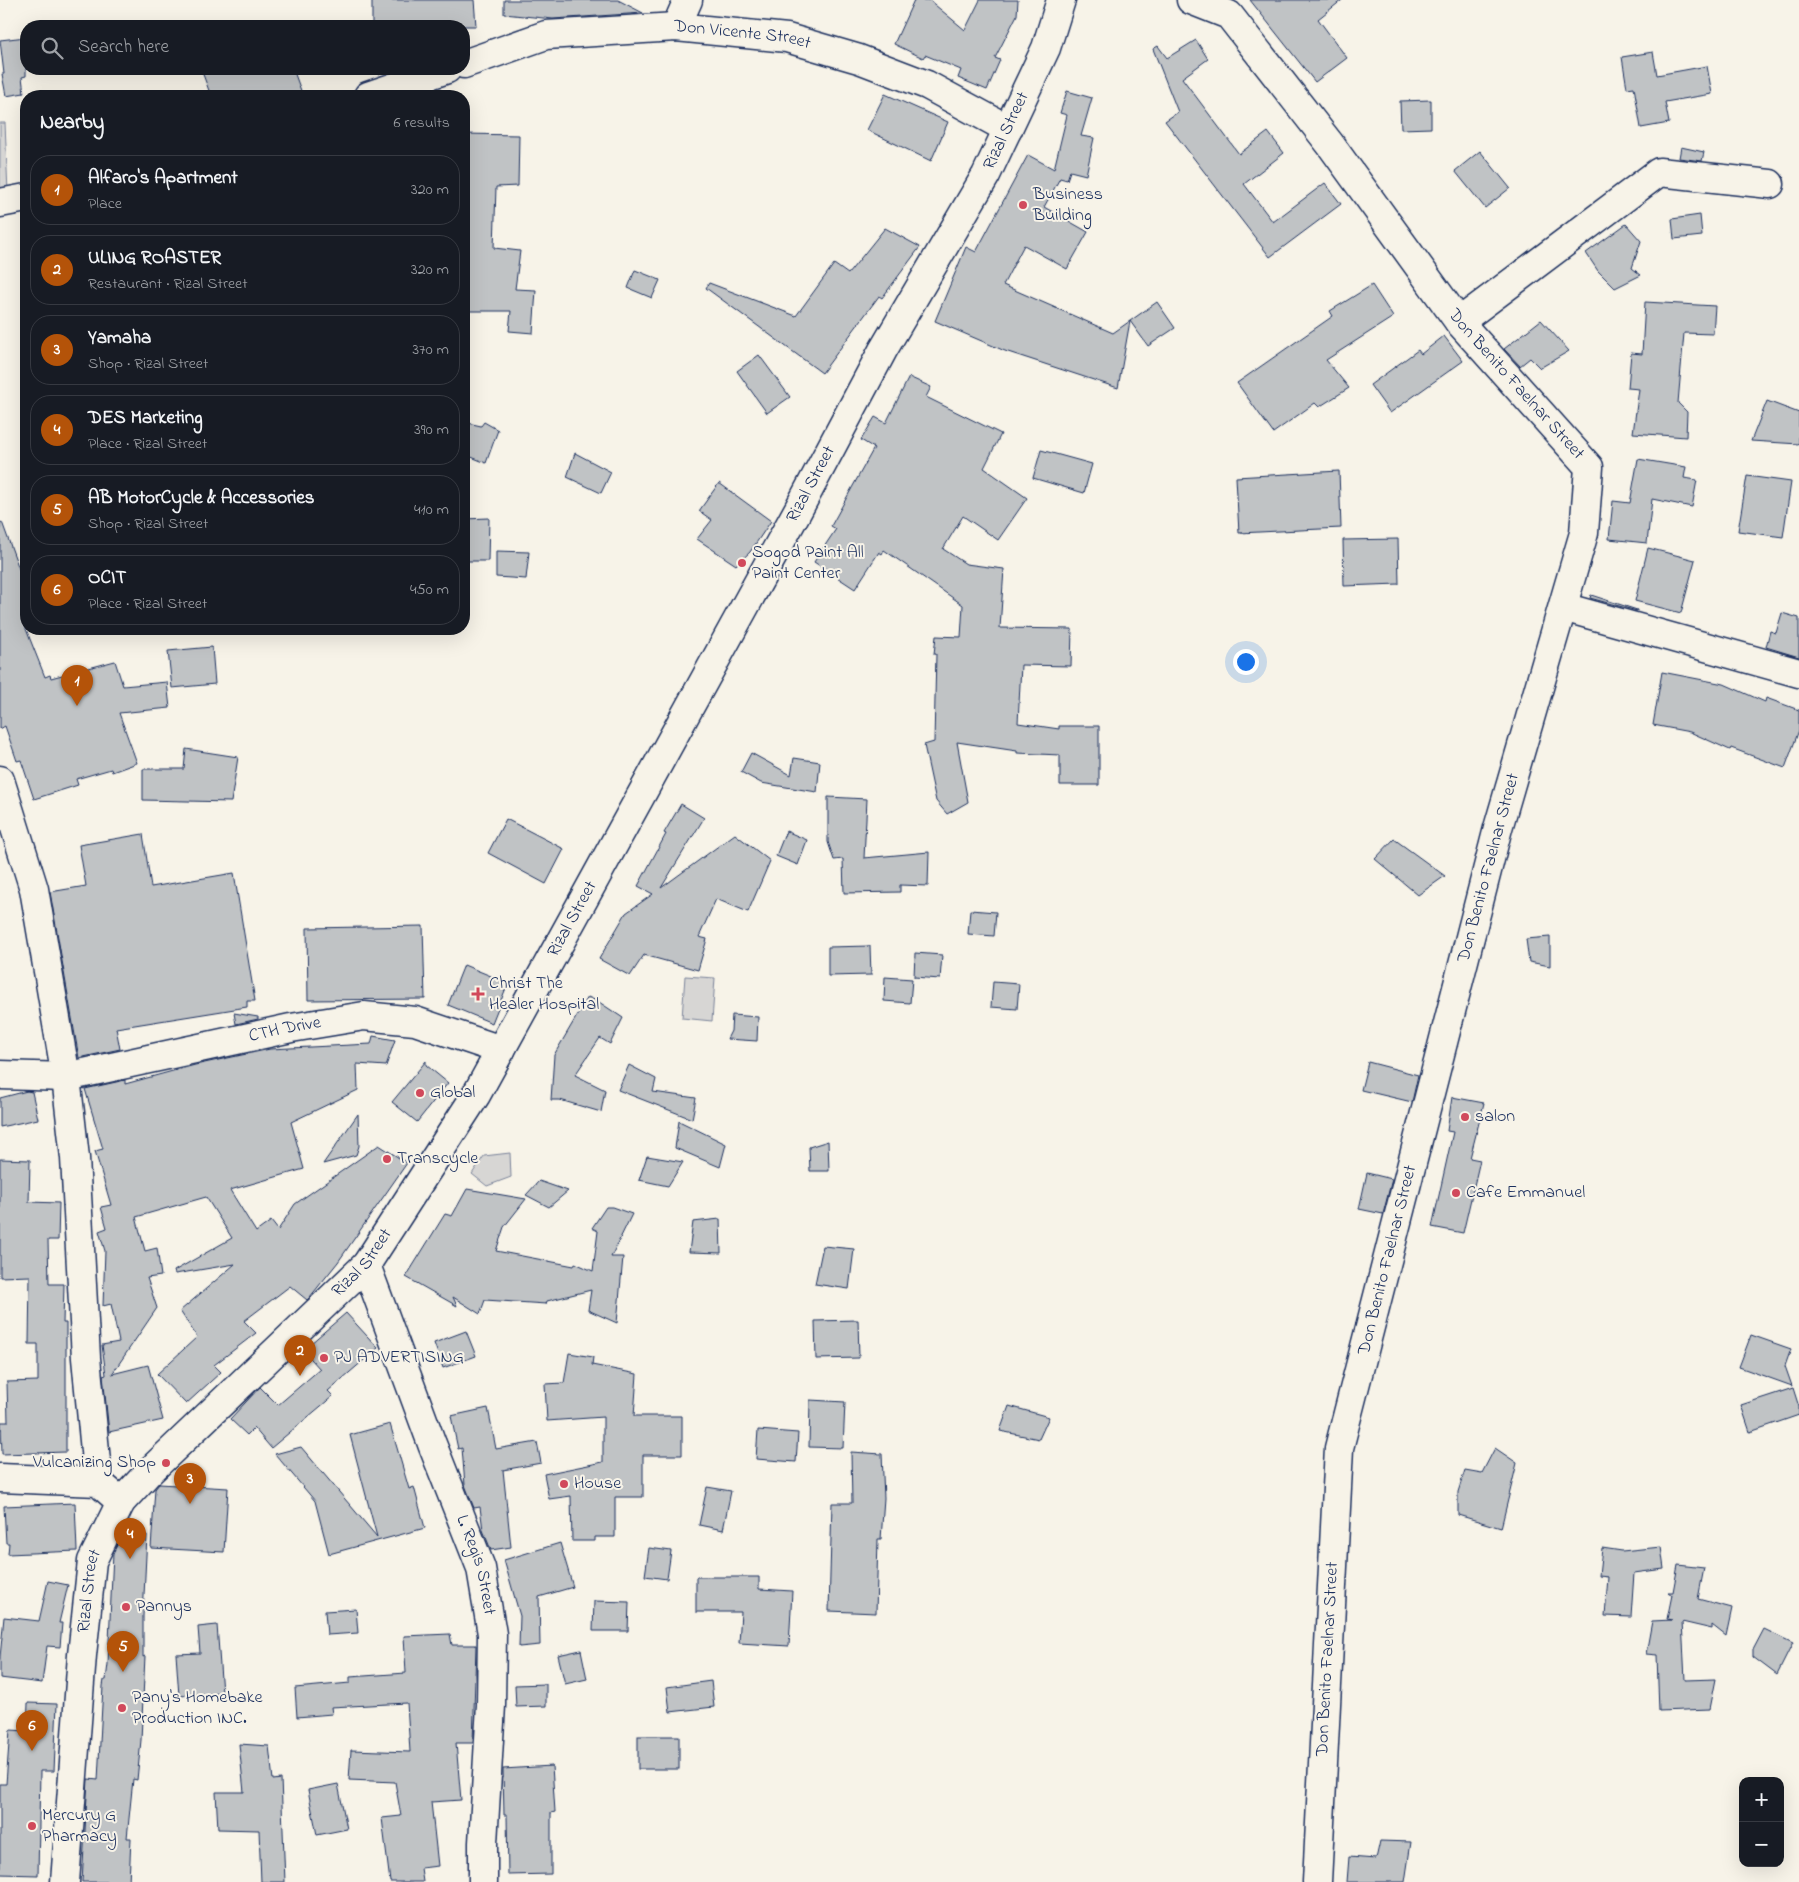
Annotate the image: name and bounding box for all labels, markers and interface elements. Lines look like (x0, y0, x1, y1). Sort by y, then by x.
street label: Don Vicente Street (672, 14, 814, 57)
search box (20, 20, 470, 75)
icon: search (38, 34, 66, 62)
text: Search here (78, 34, 169, 61)
street label: Rizal Street (977, 88, 1036, 174)
text: Nearby (40, 108, 104, 138)
text: 6 results (393, 111, 450, 135)
text: Alfaro's Apartment (88, 165, 238, 192)
text: 1 (54, 178, 60, 202)
text: 320 m (411, 178, 449, 202)
place label: Business Building (1032, 182, 1103, 230)
text: Place (88, 192, 122, 216)
marker: Business Building (1017, 199, 1029, 211)
text: ULING ROASTER (88, 245, 221, 272)
text: 2 (53, 258, 61, 282)
text: 320 m (411, 258, 449, 282)
text: Restaurant · Rizal Street (88, 272, 248, 296)
street label: Don Benito Faelnar Street (1440, 303, 1590, 466)
text: Yamaha (88, 325, 151, 352)
text: 3 (54, 338, 60, 362)
text: 370 m (412, 338, 449, 362)
text: Shop · Rizal Street (88, 352, 208, 376)
text: DES Marketing (88, 405, 203, 432)
text: 4 (54, 418, 60, 442)
text: 390 m (414, 418, 449, 442)
text: Place · Rizal Street (88, 432, 207, 456)
street label: Rizal Street (780, 442, 843, 528)
text: AB MotorCycle & Accessories (88, 485, 315, 512)
text: 5 (52, 498, 62, 522)
text: 410 m (414, 498, 449, 522)
text: Shop · Rizal Street (88, 512, 208, 536)
place label: Sogod Paint All Paint Center (752, 540, 864, 587)
marker: Sogod Paint All Paint Center (736, 557, 748, 569)
text: OCIT (88, 565, 126, 592)
text: 6 (53, 578, 61, 602)
text: 450 m (410, 578, 449, 602)
text: Place · Rizal Street (88, 592, 207, 616)
your location (1233, 649, 1259, 675)
pin: 1 (61, 665, 93, 706)
street label: Don Benito Faelnar Street (1451, 771, 1527, 966)
street label: Rizal Street (541, 876, 604, 962)
place label: Christ The Healer Hospital (489, 971, 599, 1018)
marker: Christ The Healer Hospital (471, 987, 485, 1001)
street label: CTH Drive (246, 1010, 324, 1050)
place label: Global (430, 1080, 475, 1106)
marker: Global (414, 1087, 426, 1099)
place label: salon (1475, 1104, 1515, 1130)
marker: salon (1459, 1111, 1471, 1123)
place label: Transcycle (397, 1146, 479, 1172)
marker: Transcycle (381, 1153, 393, 1165)
street label: Don Benito Faelnar Street (1352, 1162, 1424, 1359)
place label: Cafe Emmanuel (1466, 1180, 1585, 1206)
marker: Cafe Emmanuel (1450, 1187, 1462, 1199)
street label: Rizal Street (326, 1224, 399, 1304)
pin: 2 (284, 1335, 316, 1376)
place label: PJ ADVERTISING (334, 1345, 464, 1371)
marker: PJ ADVERTISING (318, 1352, 330, 1364)
place label: Vulcanizing Shop (32, 1450, 156, 1477)
marker: Vulcanizing Shop (160, 1457, 172, 1469)
pin: 3 (174, 1463, 206, 1504)
place label: House (574, 1471, 622, 1497)
marker: House (558, 1478, 570, 1490)
street label: L. Regis Street (448, 1511, 502, 1617)
pin: 4 (114, 1518, 146, 1559)
street label: Rizal Street (71, 1545, 109, 1634)
street label: Don Benito Faelnar Street (1310, 1561, 1346, 1758)
place label: Pannys (136, 1594, 192, 1620)
marker: Pannys (120, 1601, 132, 1613)
pin: 5 (107, 1631, 139, 1672)
place label: Pany's Homebake Production INC. (132, 1685, 263, 1732)
marker: Pany's Homebake Production INC. (116, 1702, 128, 1714)
pin: 6 (16, 1710, 48, 1751)
map controls (1739, 1777, 1784, 1867)
button: + (1739, 1777, 1784, 1822)
place label: Mercury G Pharmacy (42, 1803, 117, 1850)
marker: Mercury G Pharmacy (26, 1820, 38, 1832)
button: − (1739, 1822, 1784, 1867)

